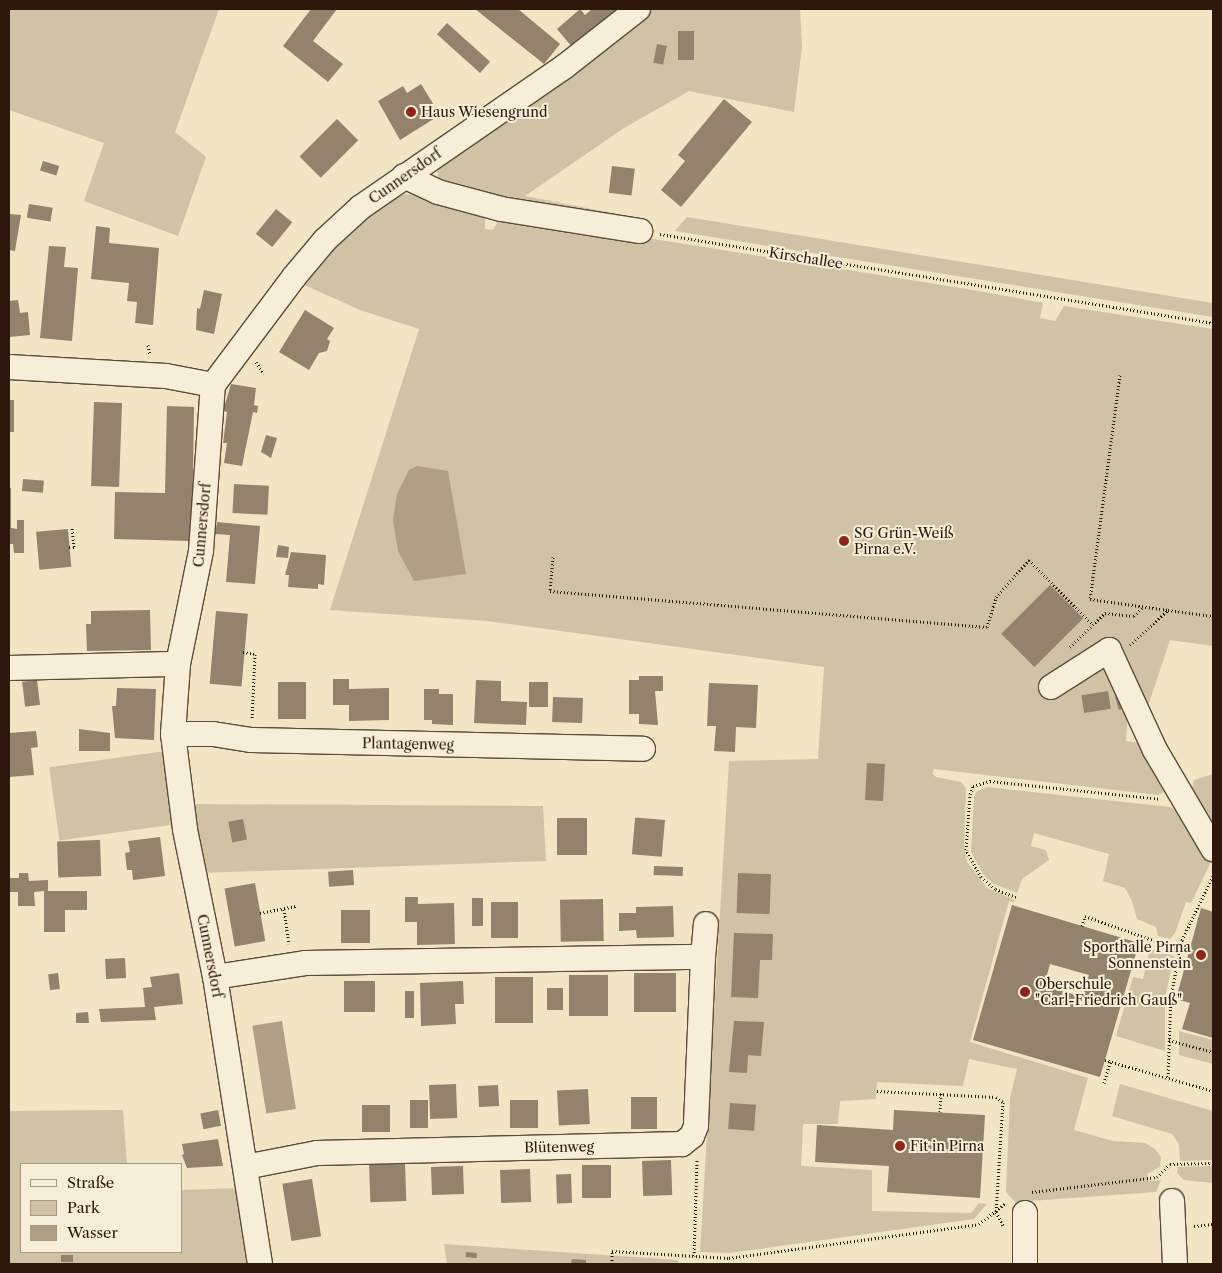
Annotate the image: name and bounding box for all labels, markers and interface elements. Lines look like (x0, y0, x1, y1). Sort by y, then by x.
place label: Haus Wiesengrund (421, 104, 548, 120)
marker: Haus Wiesengrund (405, 106, 417, 118)
street label: Cunnersdorf (365, 145, 445, 207)
street label: Kirschallee (768, 244, 844, 272)
street label: Cunnersdorf (190, 482, 214, 568)
place label: SG Grün-Weiß Pirna e.V. (854, 525, 953, 558)
marker: SG Grün-Weiß Pirna e.V. (838, 535, 850, 547)
street label: Plantagenweg (362, 735, 454, 753)
street label: Cunnersdorf (194, 913, 226, 999)
place label: Sporthalle Pirna Sonnenstein (1083, 939, 1191, 972)
marker: Sporthalle Pirna Sonnenstein (1195, 949, 1207, 961)
place label: Oberschule "Carl-Friedrich Gauß" (1035, 976, 1182, 1009)
marker: Oberschule "Carl-Friedrich Gauß" (1019, 986, 1031, 998)
street label: Blütenweg (524, 1138, 594, 1156)
place label: Fit in Pirna (910, 1138, 984, 1154)
marker: Fit in Pirna (894, 1140, 906, 1152)
legend (20, 1163, 182, 1253)
text: Straße (67, 1173, 114, 1192)
text: Park (67, 1198, 100, 1217)
text: Wasser (67, 1223, 118, 1242)

